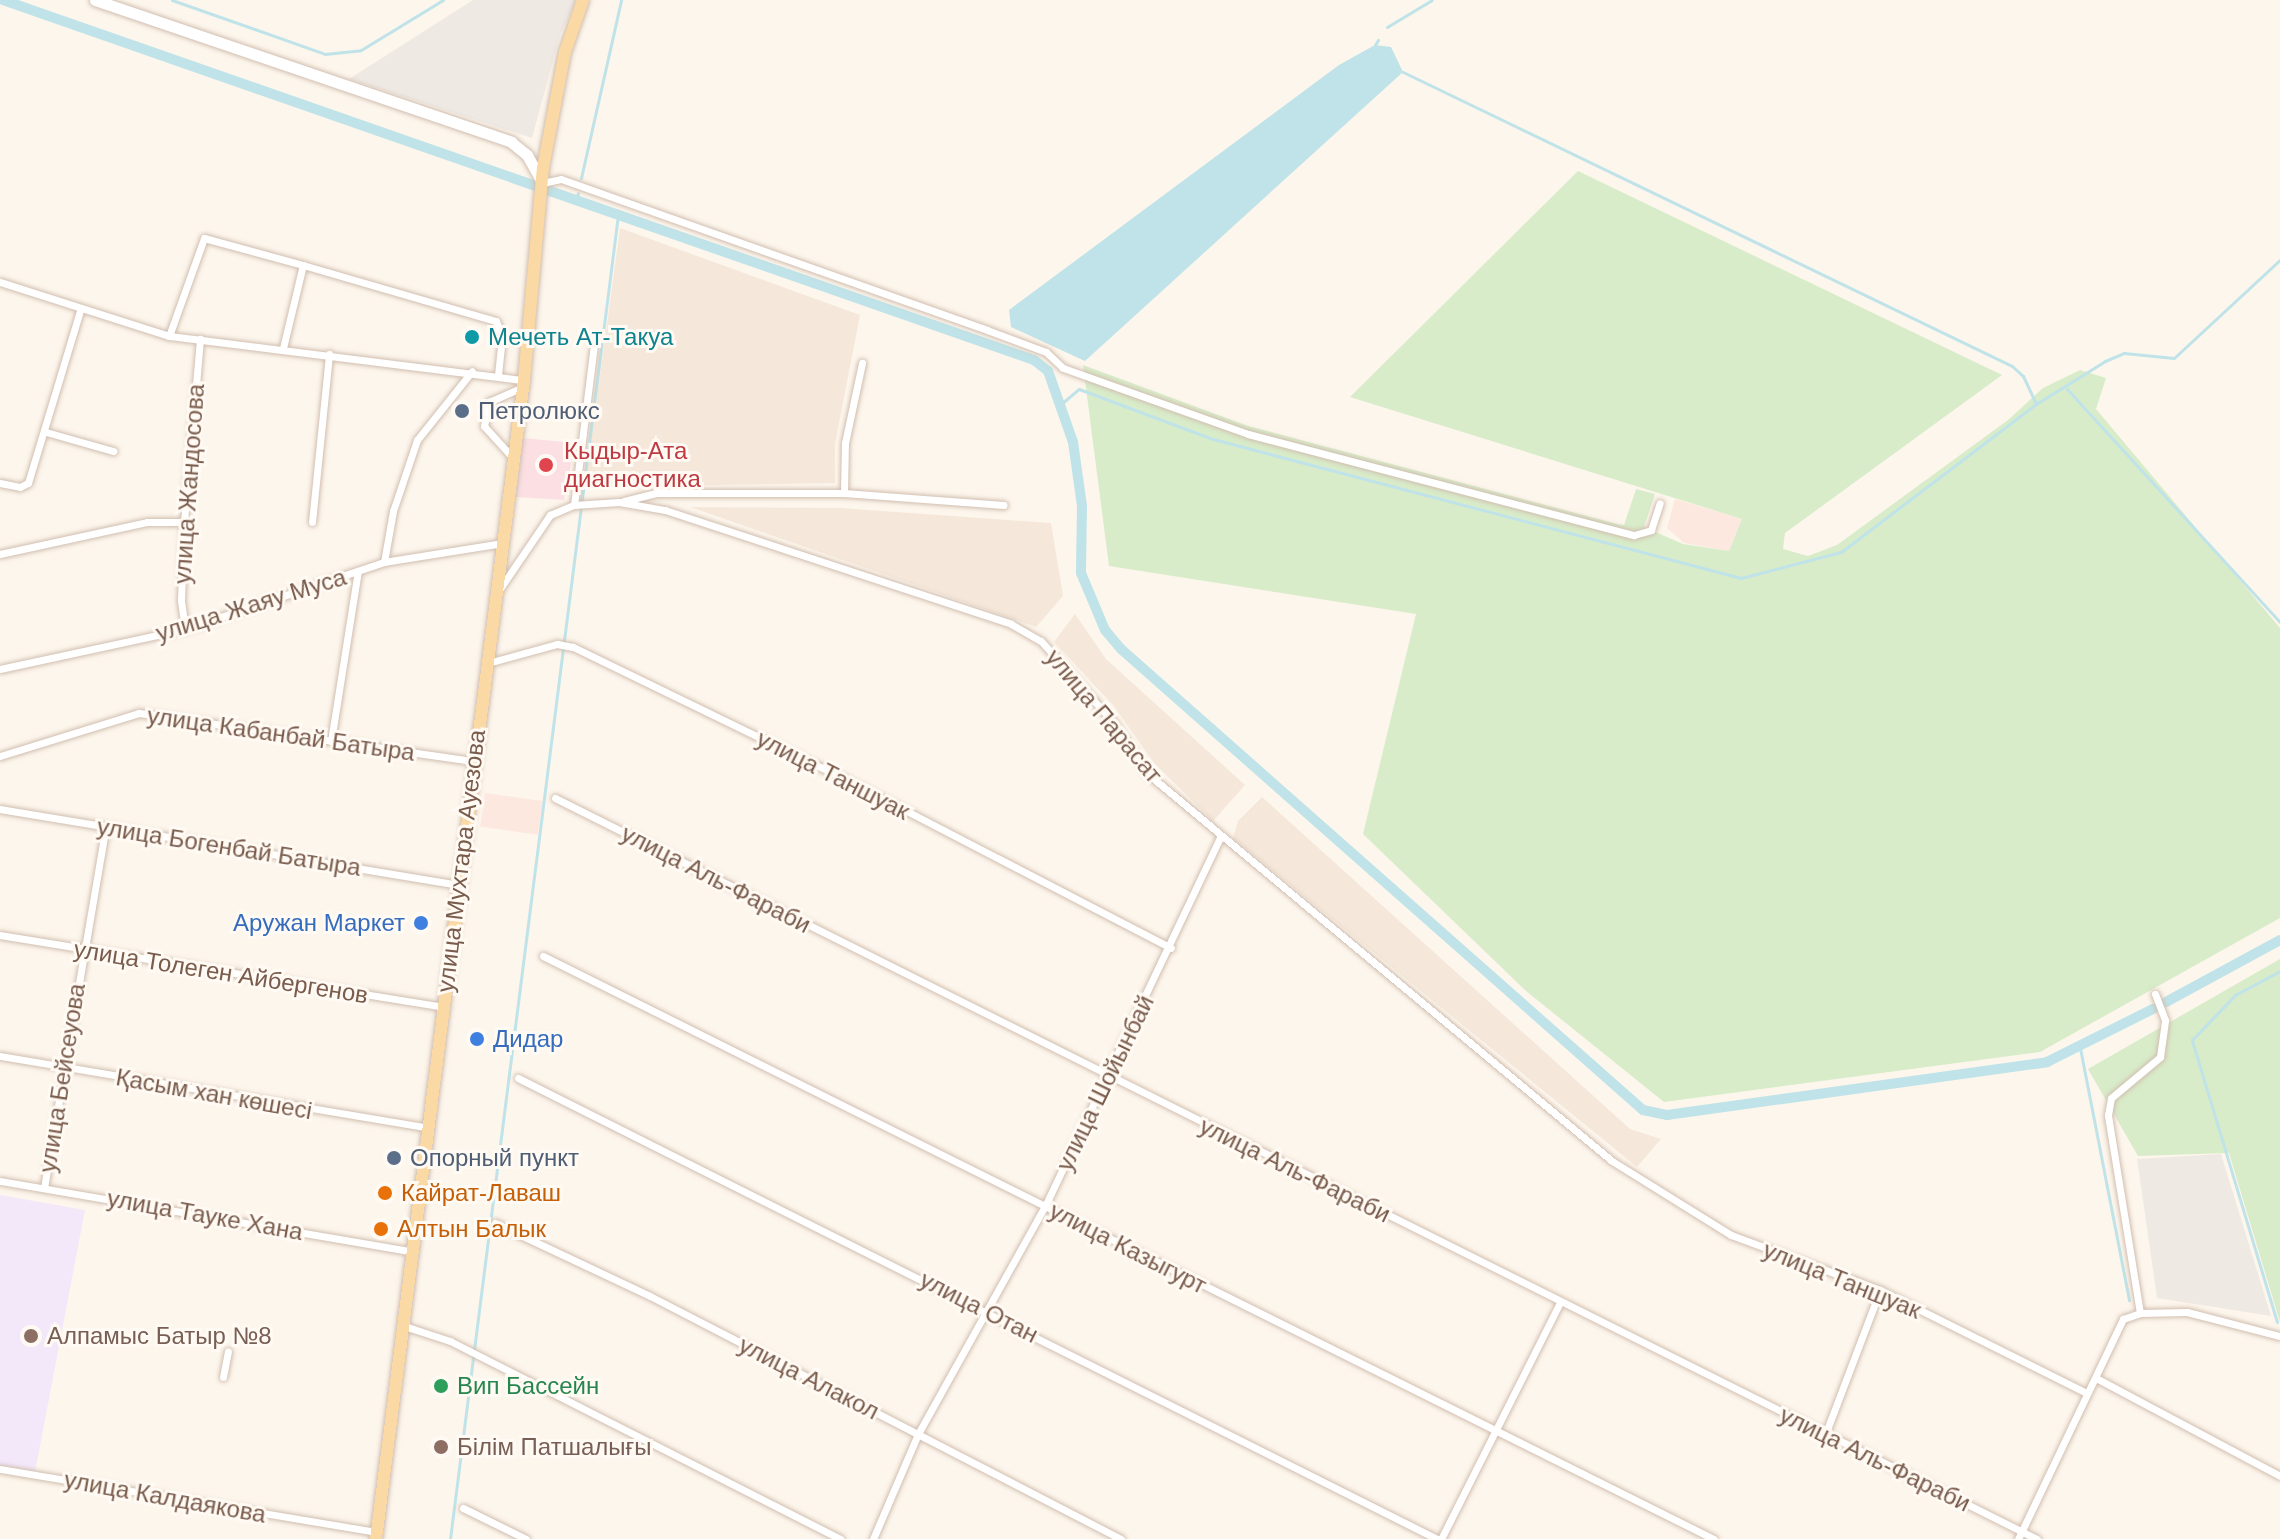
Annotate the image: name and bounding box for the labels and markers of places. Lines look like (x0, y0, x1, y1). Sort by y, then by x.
place label: Мечеть Ат-Такуа (488, 323, 673, 351)
marker: Мечеть Ат-Такуа (463, 328, 481, 346)
place label: Петролюкс (478, 397, 600, 425)
marker: Петролюкс (453, 402, 471, 420)
place label: Кыдыр-Ата диагностика (564, 437, 701, 493)
marker: Кыдыр-Ата диагностика (535, 454, 557, 476)
place label: Аружан Маркет (233, 909, 405, 937)
marker: Аружан Маркет (412, 914, 430, 932)
place label: Дидар (493, 1025, 563, 1053)
marker: Дидар (468, 1030, 486, 1048)
place label: Опорный пункт (410, 1144, 579, 1172)
marker: Опорный пункт (385, 1149, 403, 1167)
place label: Кайрат-Лаваш (401, 1179, 561, 1207)
marker: Кайрат-Лаваш (376, 1184, 394, 1202)
place label: Алтын Балык (397, 1215, 546, 1243)
marker: Алтын Балык (372, 1220, 390, 1238)
place label: Алпамыс Батыр №8 (47, 1322, 272, 1350)
marker: Алпамыс Батыр №8 (22, 1327, 40, 1345)
place label: Вип Бассейн (457, 1372, 599, 1400)
marker: Вип Бассейн (432, 1377, 450, 1395)
place label: Білім Патшалығы (457, 1433, 652, 1461)
marker: Білім Патшалығы (432, 1438, 450, 1456)

